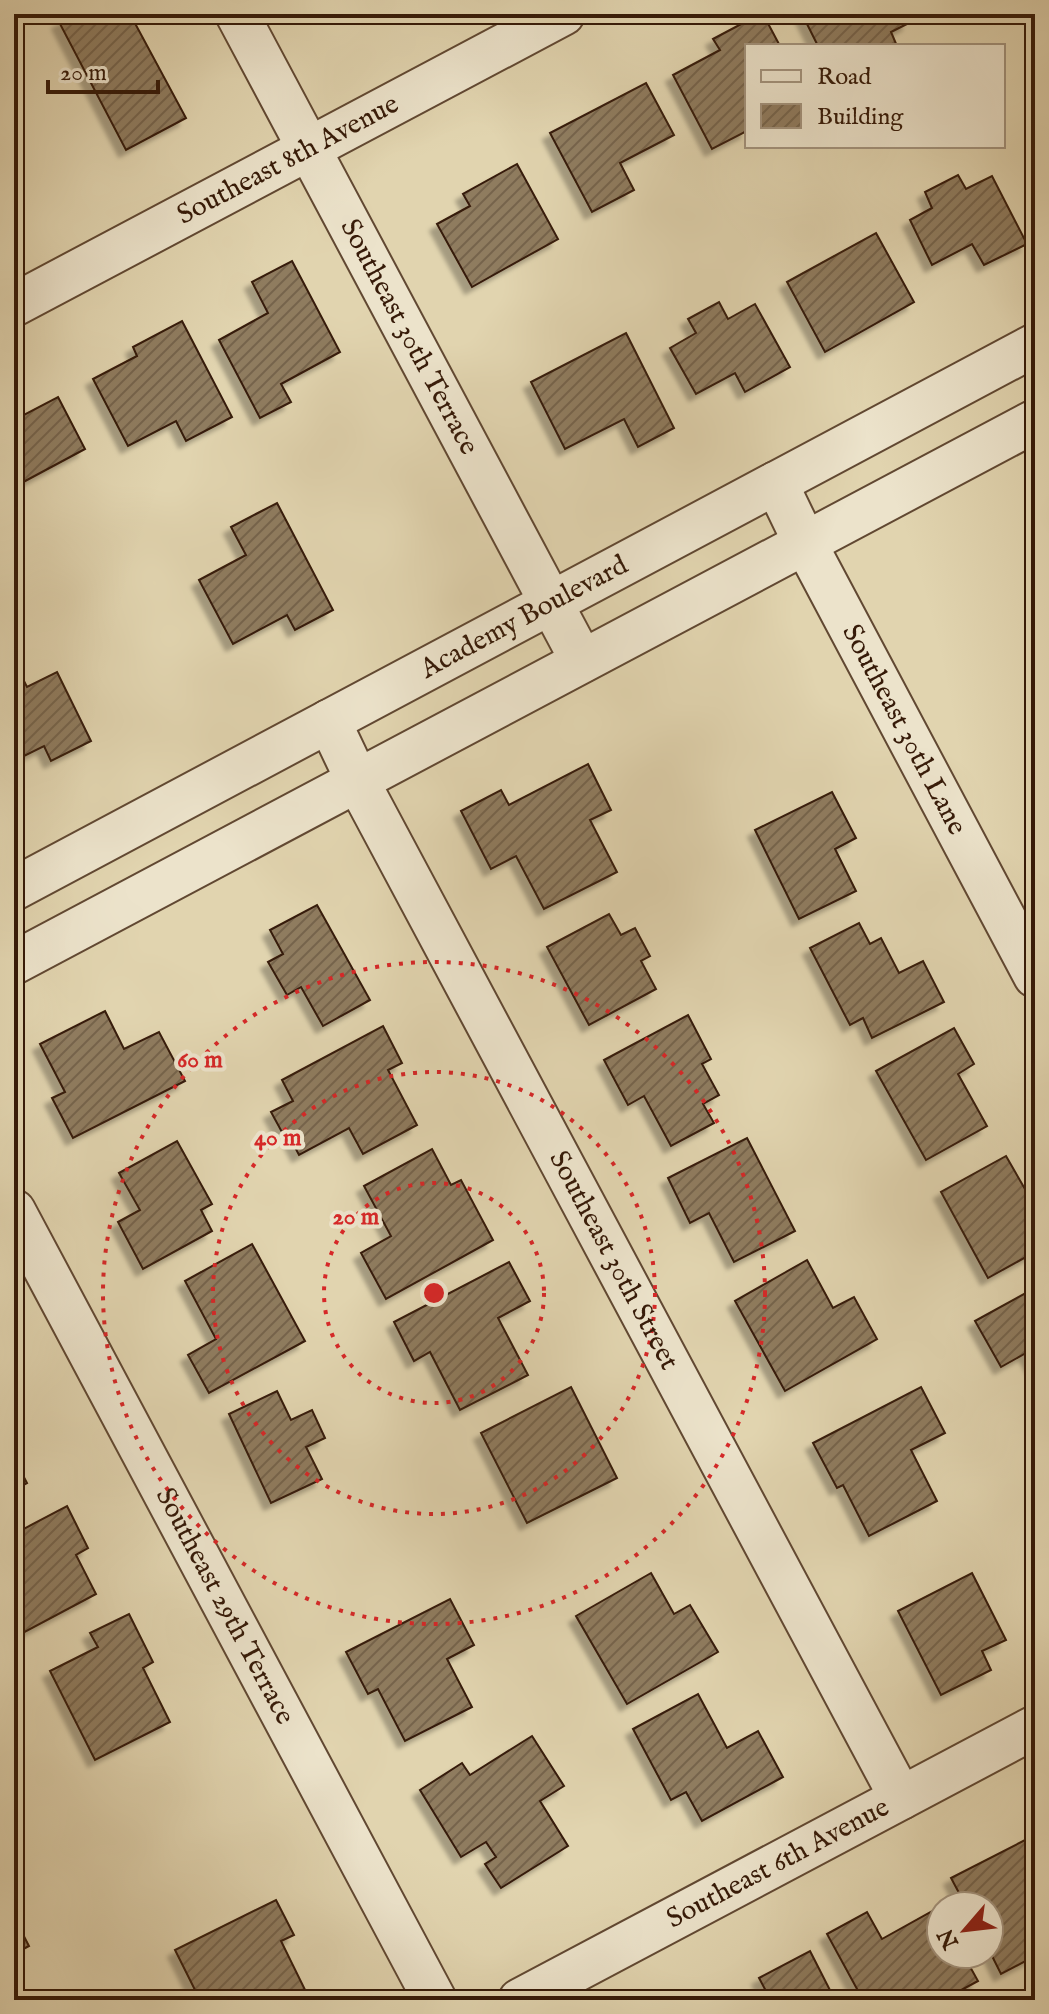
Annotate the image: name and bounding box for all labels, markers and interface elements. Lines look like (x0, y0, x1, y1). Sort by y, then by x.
scale bar (48, 44, 158, 94)
legend (745, 44, 1005, 148)
text: 20 m (60, 58, 107, 89)
text: Road (817, 62, 871, 93)
street label: Southeast 8th Avenue (171, 87, 405, 233)
text: Building (817, 102, 904, 133)
street label: Southeast 30th Terrace (332, 213, 486, 461)
street label: Academy Boulevard (413, 548, 634, 687)
street label: Southeast 30th Lane (834, 618, 974, 841)
text: 60 m (177, 1045, 223, 1076)
text: 40 m (254, 1123, 302, 1154)
street label: Southeast 30th Street (541, 1145, 687, 1376)
text: 20 m (333, 1202, 380, 1233)
centre of rings (420, 1279, 448, 1307)
street label: Southeast 29th Terrace (147, 1482, 302, 1731)
street label: Southeast 6th Avenue (661, 1790, 895, 1937)
north arrow (925, 1890, 1005, 1970)
text: N (932, 1923, 966, 1954)

